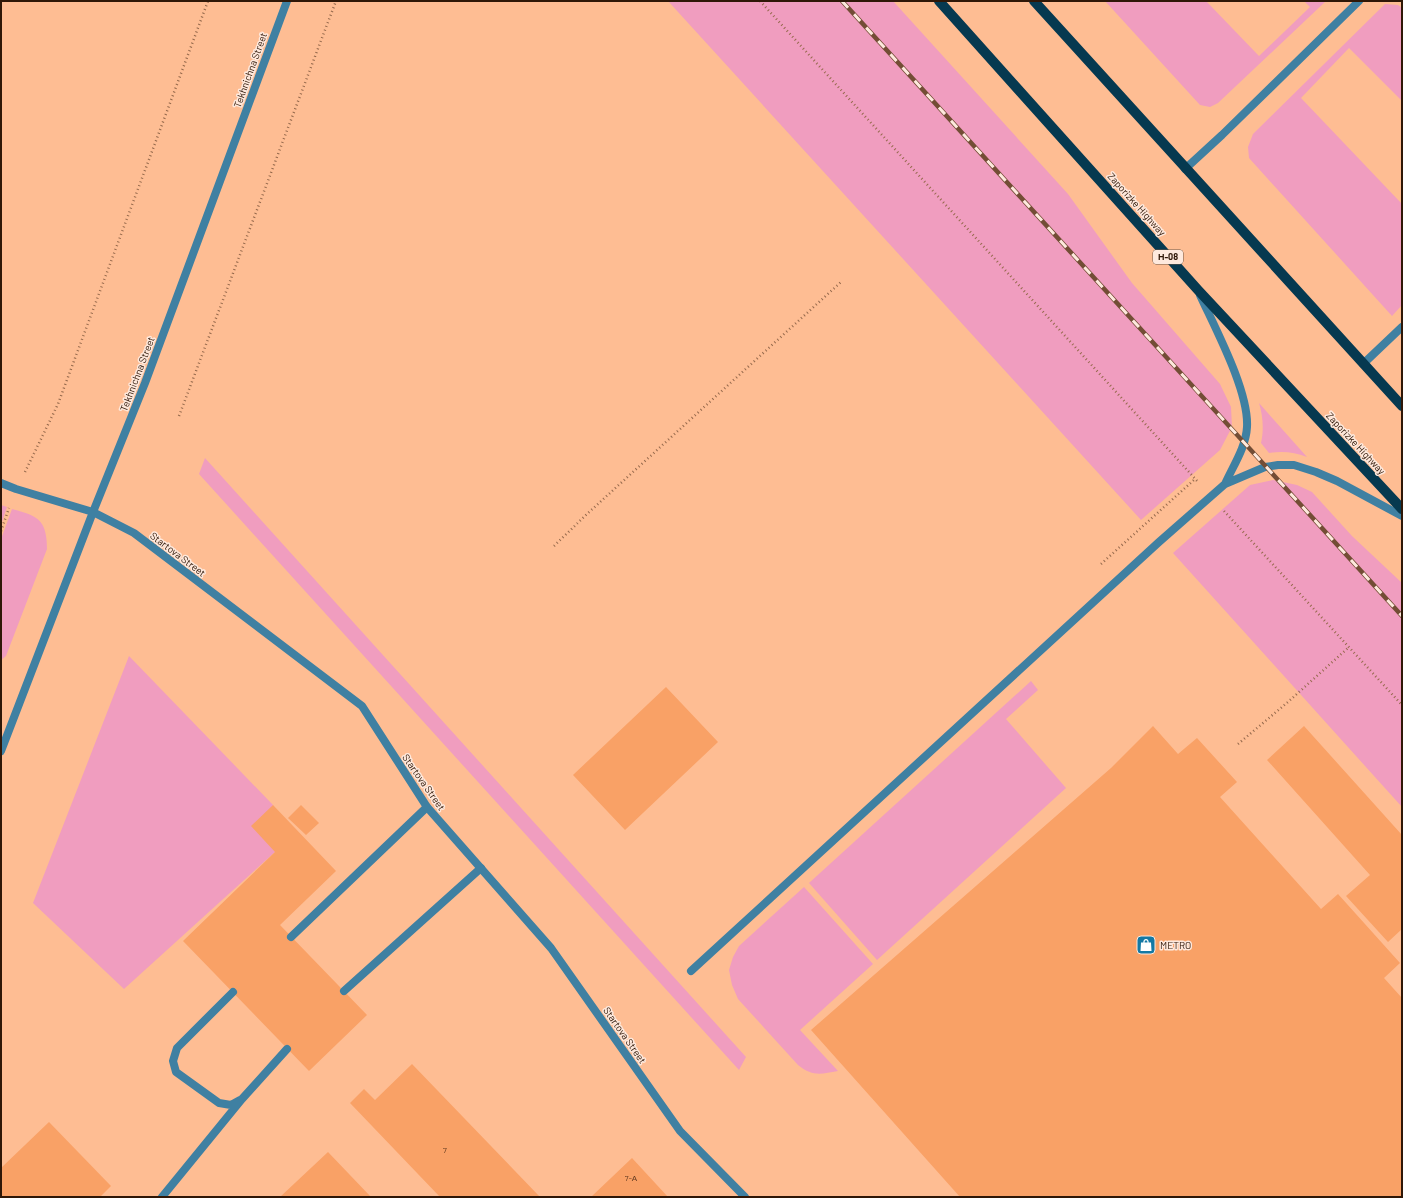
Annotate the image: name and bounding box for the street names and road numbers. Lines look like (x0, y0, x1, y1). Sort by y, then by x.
street label: Tekhnichna Street (231, 30, 269, 109)
street label: Zaporizke Highway (1106, 170, 1169, 238)
road number: Н-08 (1153, 250, 1183, 264)
street label: Tekhnichna Street (117, 335, 157, 413)
street label: Zaporizke Highway (1324, 409, 1388, 477)
street label: Startova Street (148, 529, 208, 579)
street label: Startova Street (400, 751, 448, 813)
street label: Startova Street (601, 1004, 649, 1066)

